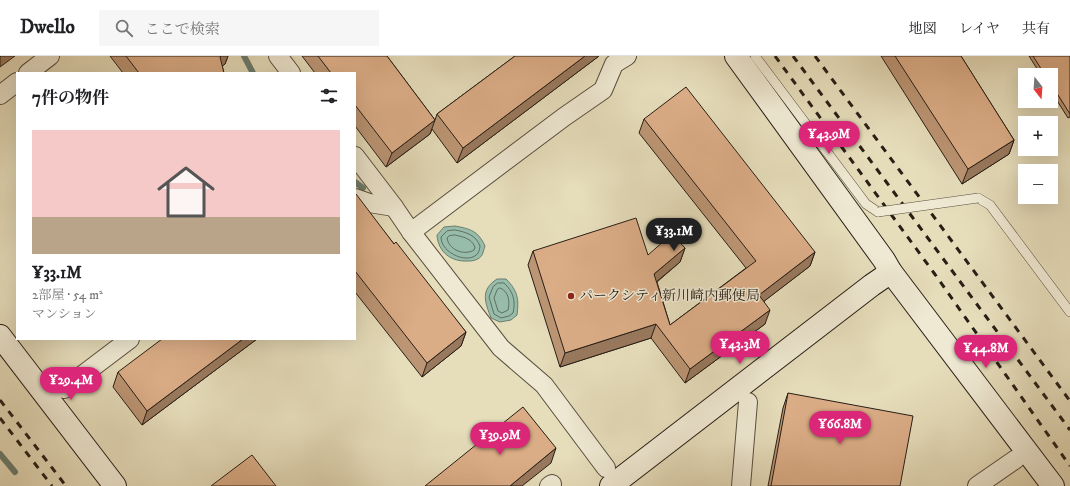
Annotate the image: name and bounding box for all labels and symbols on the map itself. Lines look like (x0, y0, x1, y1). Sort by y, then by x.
north arrow (1018, 68, 1058, 108)
pin: ¥43.9M (796, 121, 862, 155)
pin: ¥33.1M (641, 218, 707, 252)
place label: パークシティ新川崎内郵便局 (579, 287, 760, 305)
marker: パークシティ新川崎内郵便局 (566, 291, 576, 301)
pin: ¥43.3M (707, 331, 773, 365)
pin: ¥44.8M (953, 335, 1019, 369)
pin: ¥29.4M (38, 367, 104, 401)
pin: ¥66.8M (807, 411, 873, 445)
pin: ¥39.9M (467, 422, 533, 456)

